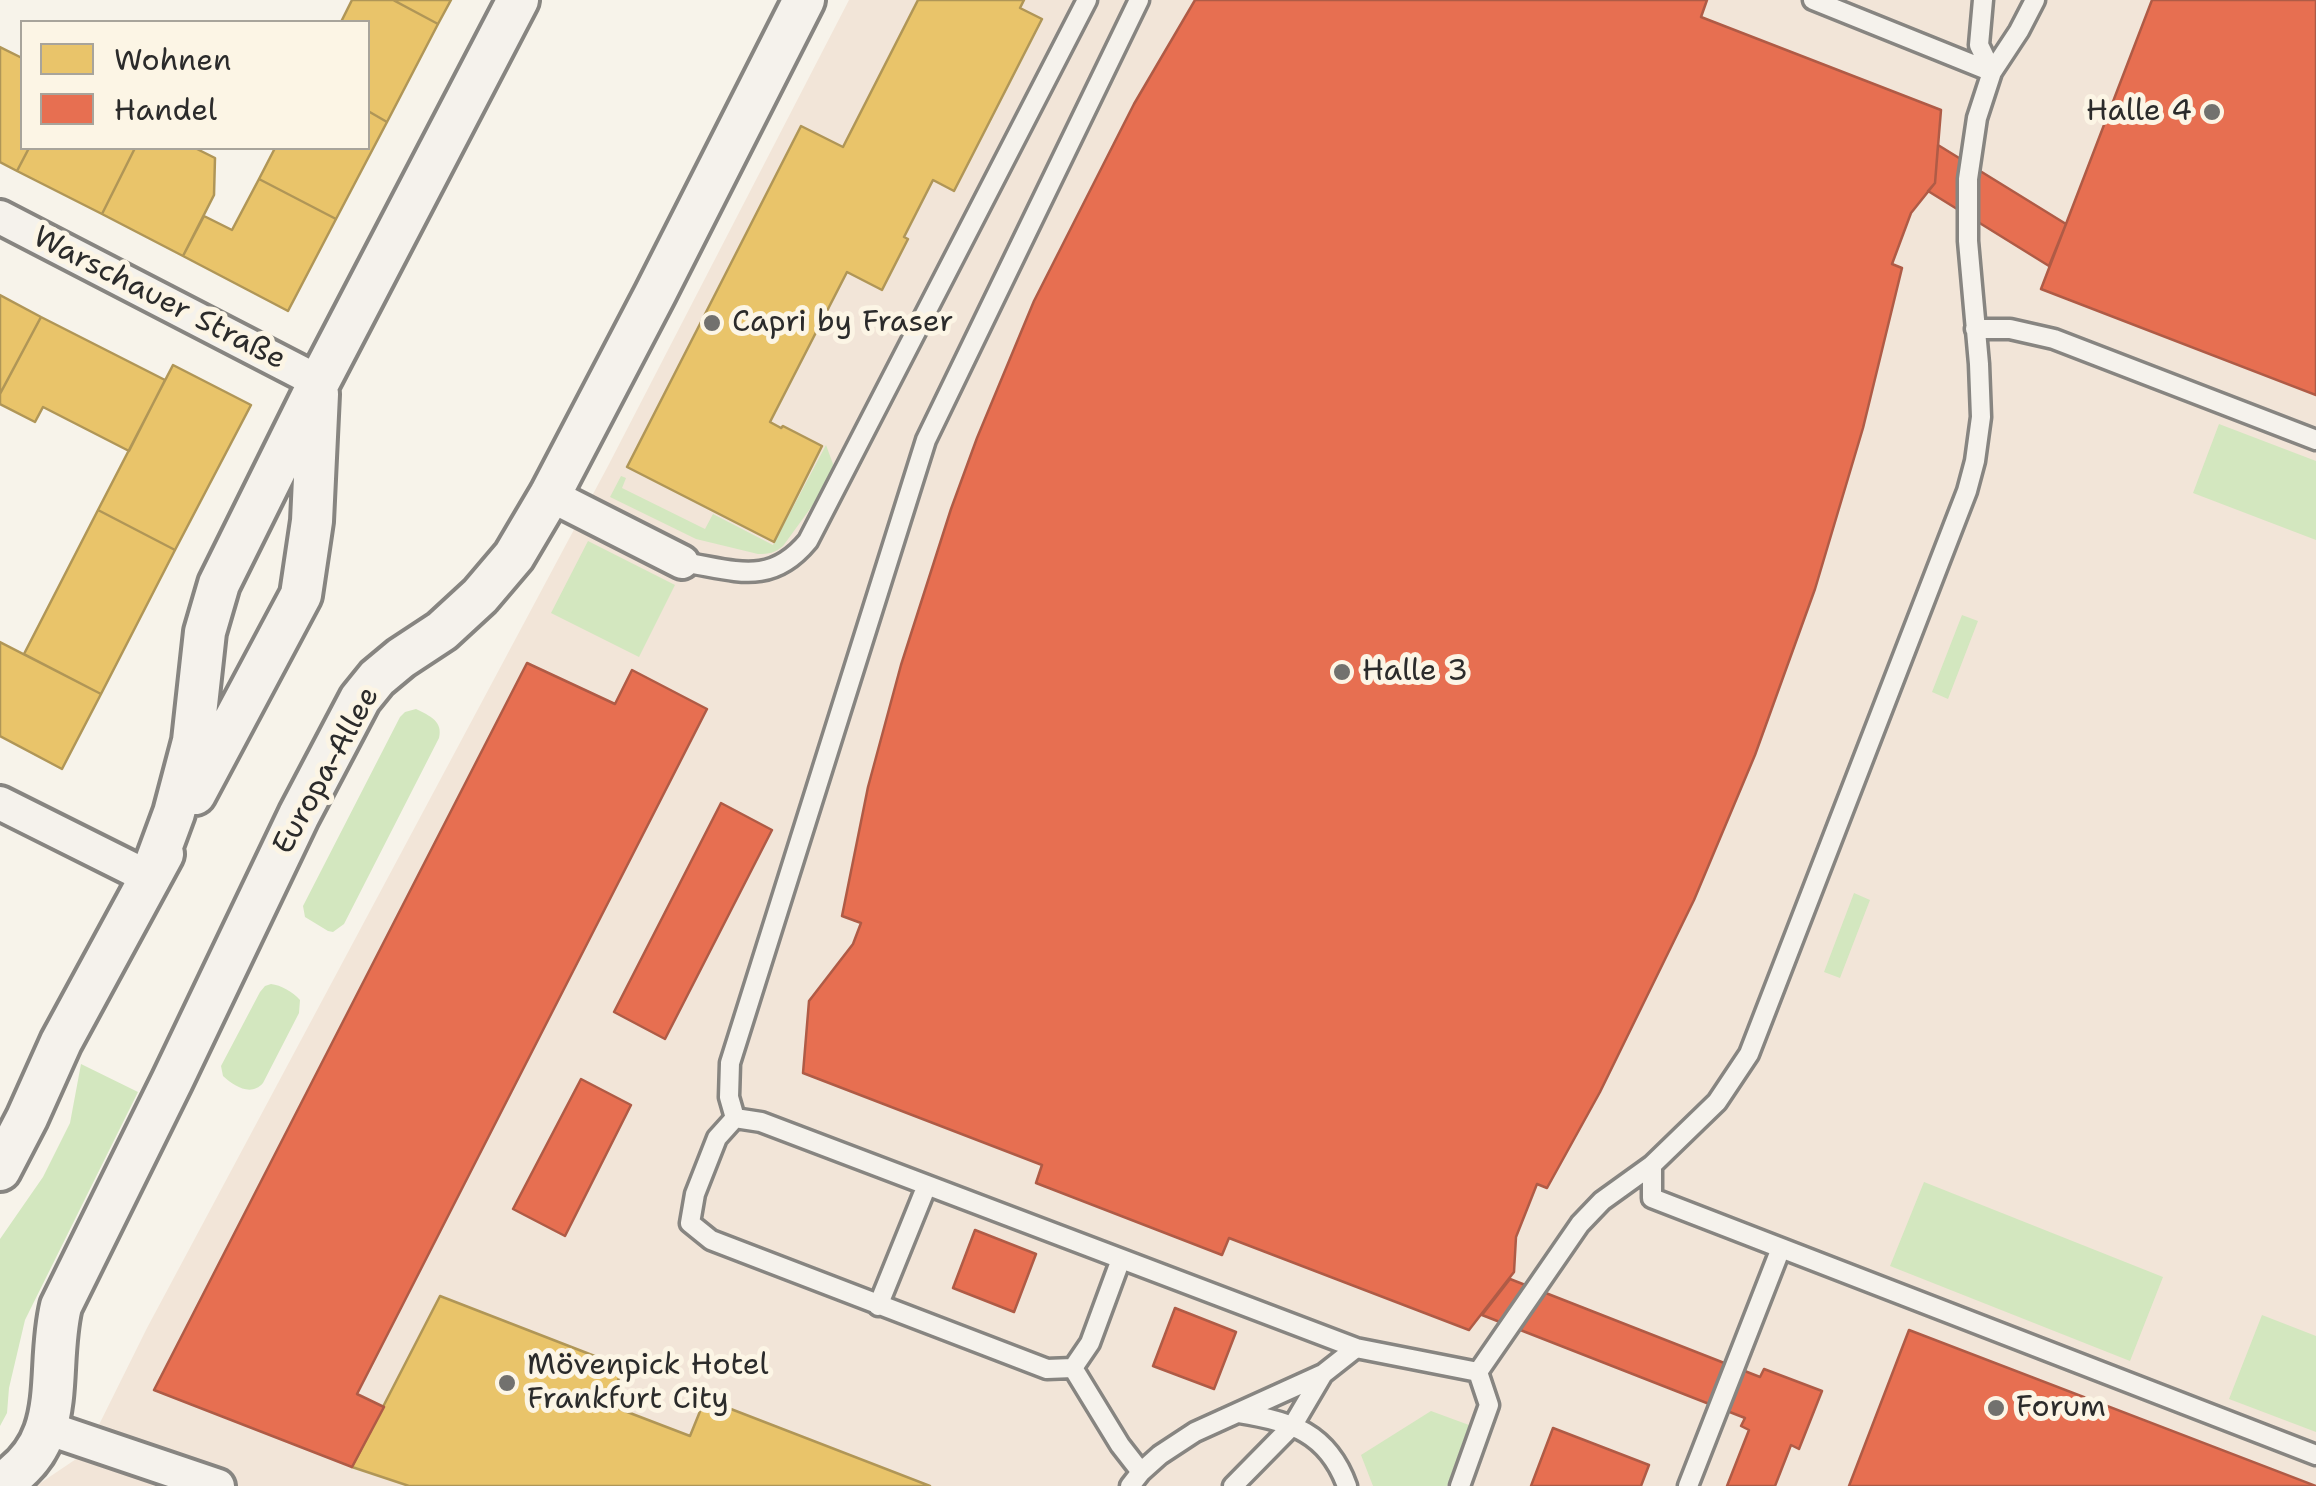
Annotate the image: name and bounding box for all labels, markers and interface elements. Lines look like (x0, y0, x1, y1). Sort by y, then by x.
legend (20, 20, 370, 150)
text: Wohnen (114, 39, 231, 80)
text: Handel (114, 89, 217, 130)
place label: Halle 4 (2086, 94, 2192, 130)
marker: Halle 4 (2201, 101, 2223, 123)
street label: Warschauer Straße (27, 220, 291, 378)
place label: Capri by Fraser (732, 305, 953, 341)
marker: Capri by Fraser (701, 312, 723, 334)
place label: Halle 3 (1362, 654, 1468, 690)
marker: Halle 3 (1331, 661, 1353, 683)
street label: Europa-Allee (266, 681, 388, 861)
place label: Mövenpick Hotel Frankfurt City (527, 1348, 769, 1418)
marker: Mövenpick Hotel Frankfurt City (496, 1372, 518, 1394)
place label: Forum (2016, 1390, 2106, 1426)
marker: Forum (1985, 1397, 2007, 1419)

